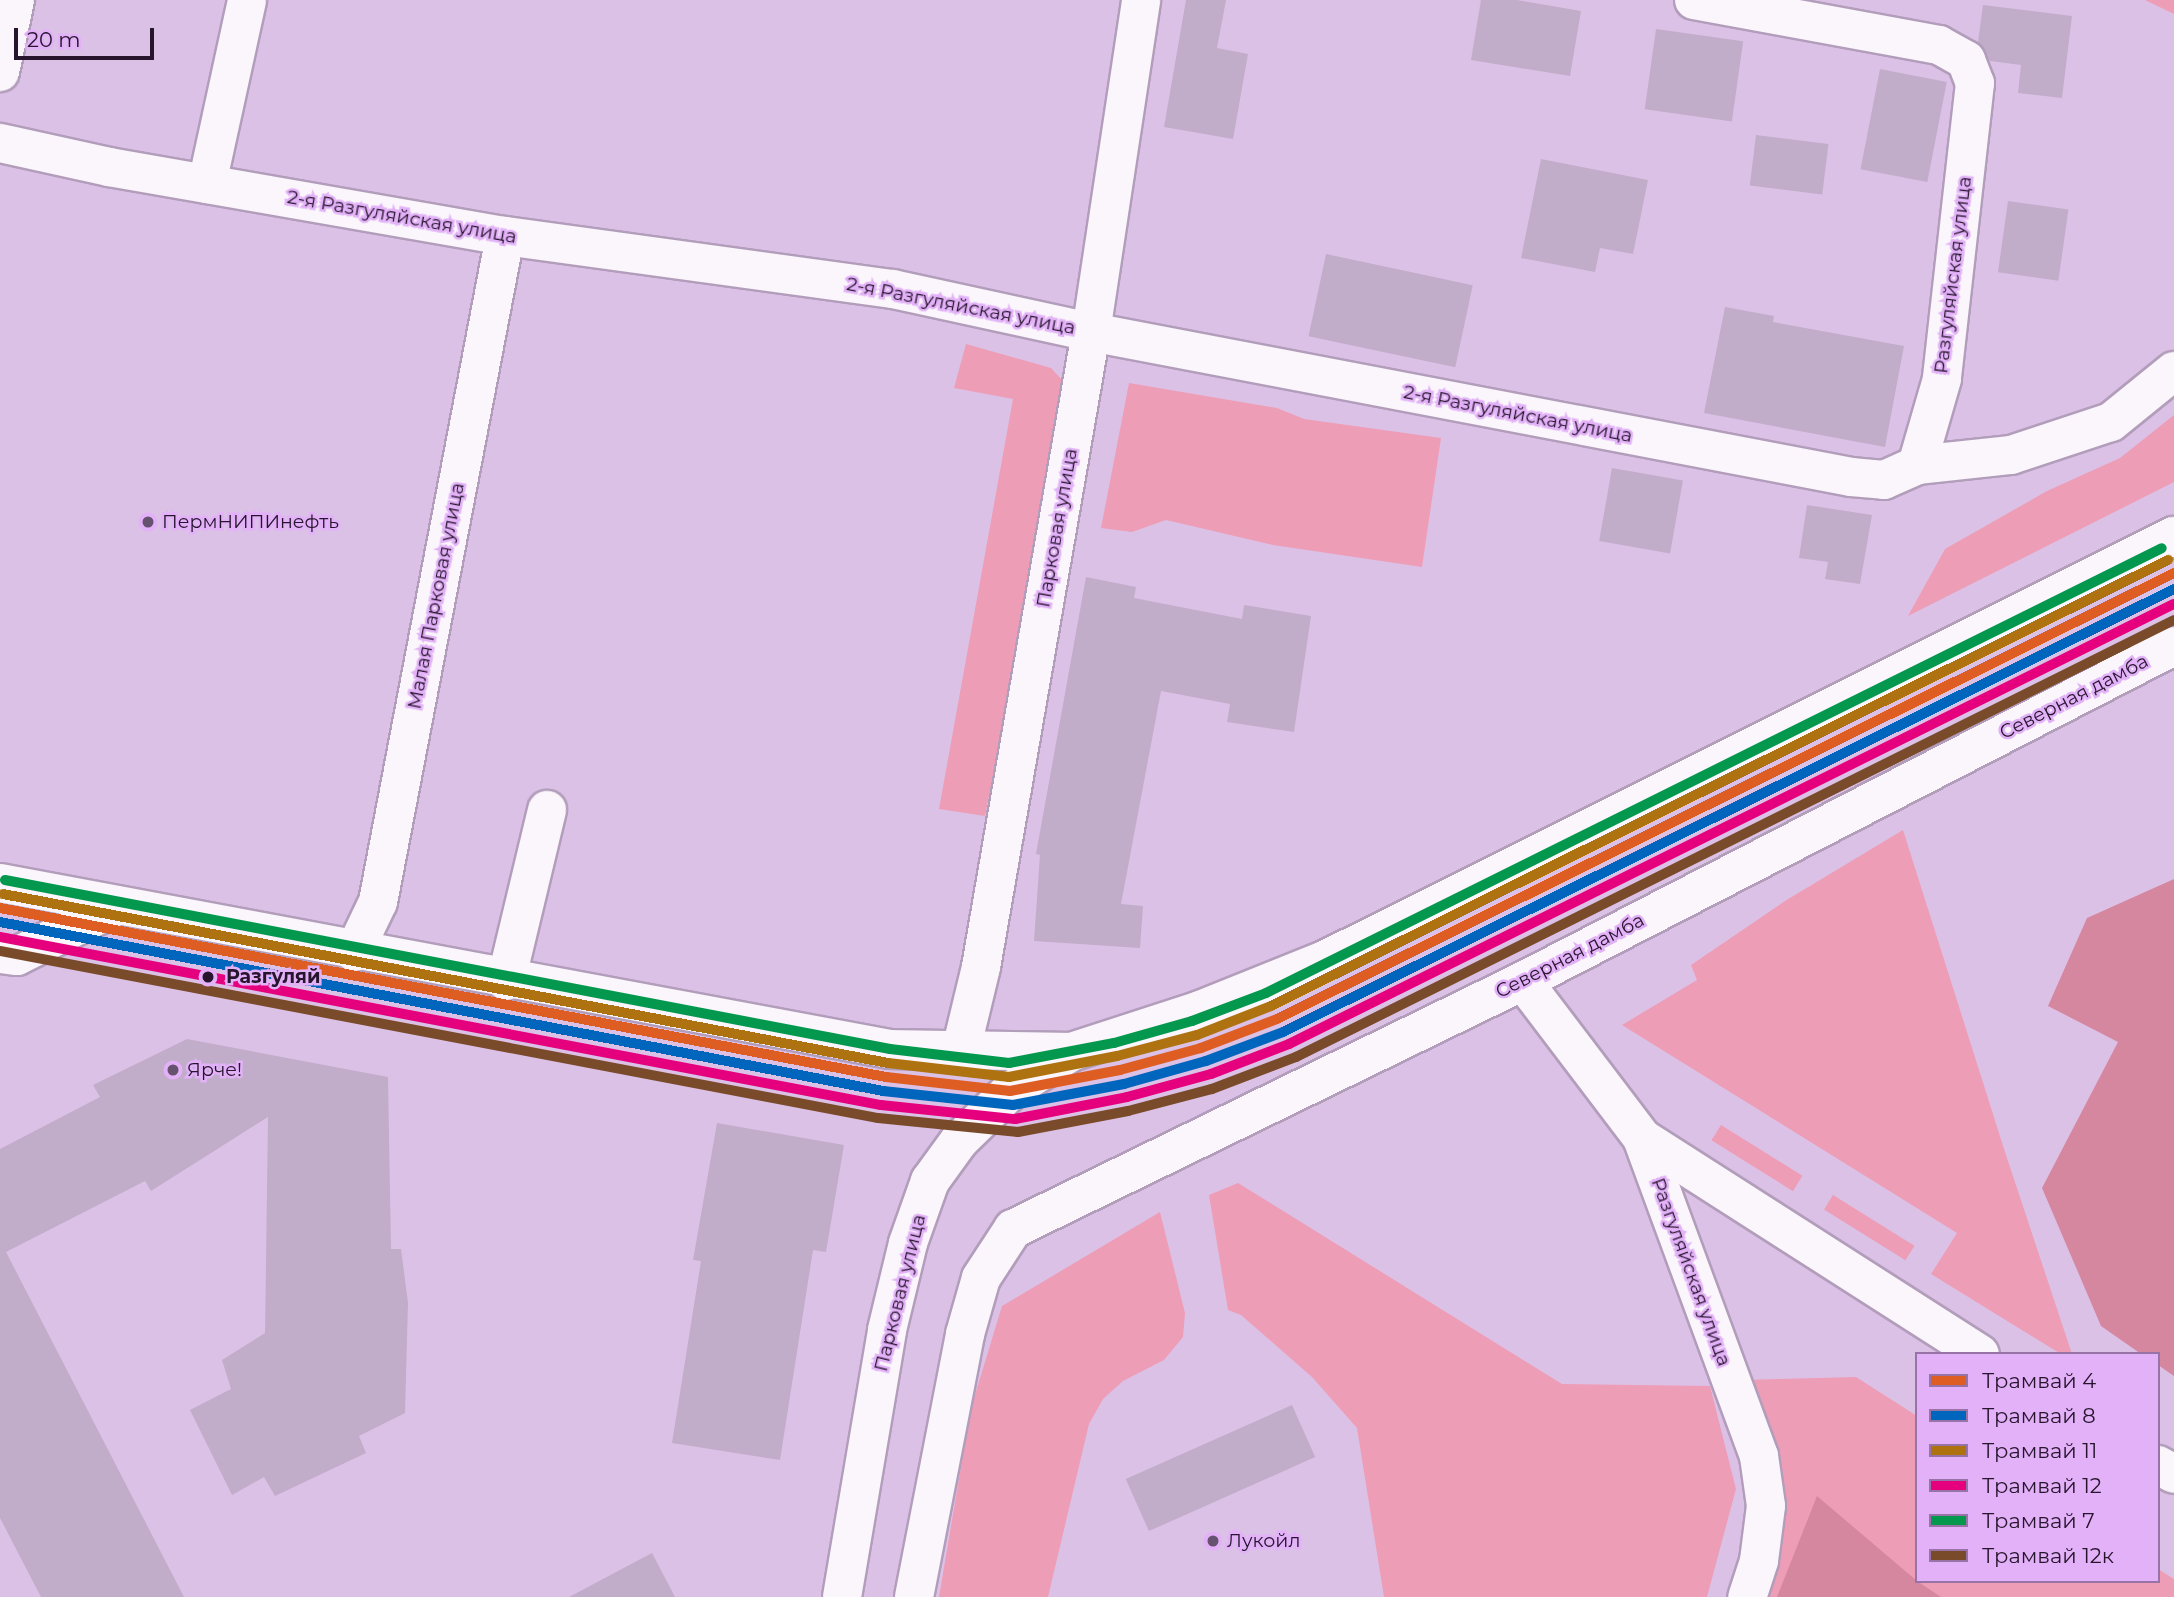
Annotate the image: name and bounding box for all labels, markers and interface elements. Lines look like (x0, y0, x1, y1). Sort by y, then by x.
scale bar (18, 14, 158, 58)
text: 20 m (27, 27, 81, 52)
street label: Разгуляйская улица (1930, 175, 1976, 375)
street label: 2-я Разгуляйская улица (285, 186, 519, 248)
street label: 2-я Разгуляйская улица (845, 273, 1077, 339)
street label: 2-я Разгуляйская улица (1402, 381, 1634, 447)
street label: Парковая улица (1032, 447, 1082, 609)
street label: Малая Парковая улица (403, 481, 469, 711)
place label: ПермНИПИнефть (162, 511, 339, 533)
marker: ПермНИПИнефть (140, 514, 156, 530)
street label: Северная дамба (1996, 650, 2152, 744)
street label: Северная дамба (1492, 909, 1648, 1003)
marker: Разгуляй (196, 965, 220, 989)
place label: Разгуляй (226, 966, 320, 988)
place label: Ярче! (187, 1059, 242, 1081)
marker: Ярче! (165, 1062, 181, 1078)
street label: Разгуляйская улица (1646, 1175, 1736, 1369)
street label: Парковая улица (869, 1212, 931, 1374)
legend (1915, 1352, 2160, 1583)
text: Трамвай 4 (1982, 1368, 2096, 1393)
text: Трамвай 8 (1982, 1403, 2096, 1428)
text: Трамвай 11 (1982, 1438, 2097, 1463)
text: Трамвай 12 (1982, 1473, 2102, 1498)
text: Трамвай 7 (1982, 1508, 2095, 1533)
place label: Лукойл (1227, 1530, 1300, 1552)
marker: Лукойл (1205, 1533, 1221, 1549)
text: Трамвай 12к (1982, 1543, 2114, 1568)

